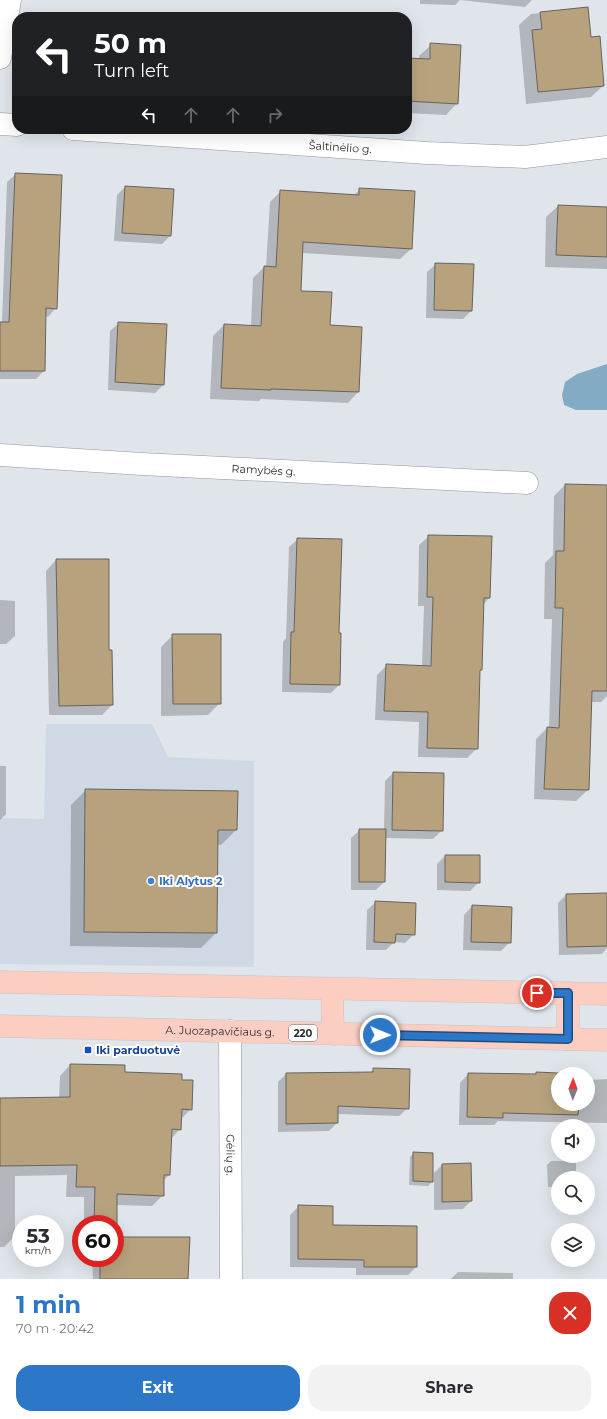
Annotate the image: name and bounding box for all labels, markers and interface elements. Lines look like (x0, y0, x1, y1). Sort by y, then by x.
text: 50 m (94, 26, 167, 60)
icon: left (28, 28, 80, 80)
text: Turn left (94, 60, 169, 82)
icon: left (138, 104, 160, 126)
icon: ahead (180, 104, 202, 126)
icon: ahead (222, 104, 244, 126)
icon: right (264, 104, 286, 126)
street label: Šaltinėlio g. (308, 138, 372, 156)
street label: Ramybės g. (231, 461, 296, 479)
place label: Iki Alytus 2 (159, 874, 223, 888)
marker: Iki Alytus 2 (146, 876, 156, 886)
pin (520, 976, 554, 1010)
icon: arrive (526, 982, 548, 1004)
position arrow (359, 1014, 401, 1056)
street label: A. Juozapavičiaus g. (165, 1023, 275, 1039)
road number: 220 (289, 1025, 317, 1041)
place label: Iki parduotuvė (96, 1043, 180, 1057)
marker: Iki parduotuvė (83, 1045, 93, 1055)
north arrow (551, 1067, 595, 1111)
map controls (551, 1067, 595, 1267)
button: sound (551, 1119, 595, 1163)
street label: Gėlių g. (223, 1134, 238, 1176)
button: search (551, 1171, 595, 1215)
speed limit sign: 60 (72, 1215, 124, 1267)
button: layers (551, 1223, 595, 1267)
text: 53 (26, 1224, 50, 1248)
text: km/h (25, 1244, 51, 1257)
text: 1 min (16, 1290, 81, 1319)
button: close (549, 1292, 591, 1334)
text: 70 m · 20:42 (16, 1320, 94, 1336)
button: Exit (16, 1365, 300, 1411)
button: Share (308, 1365, 591, 1411)

